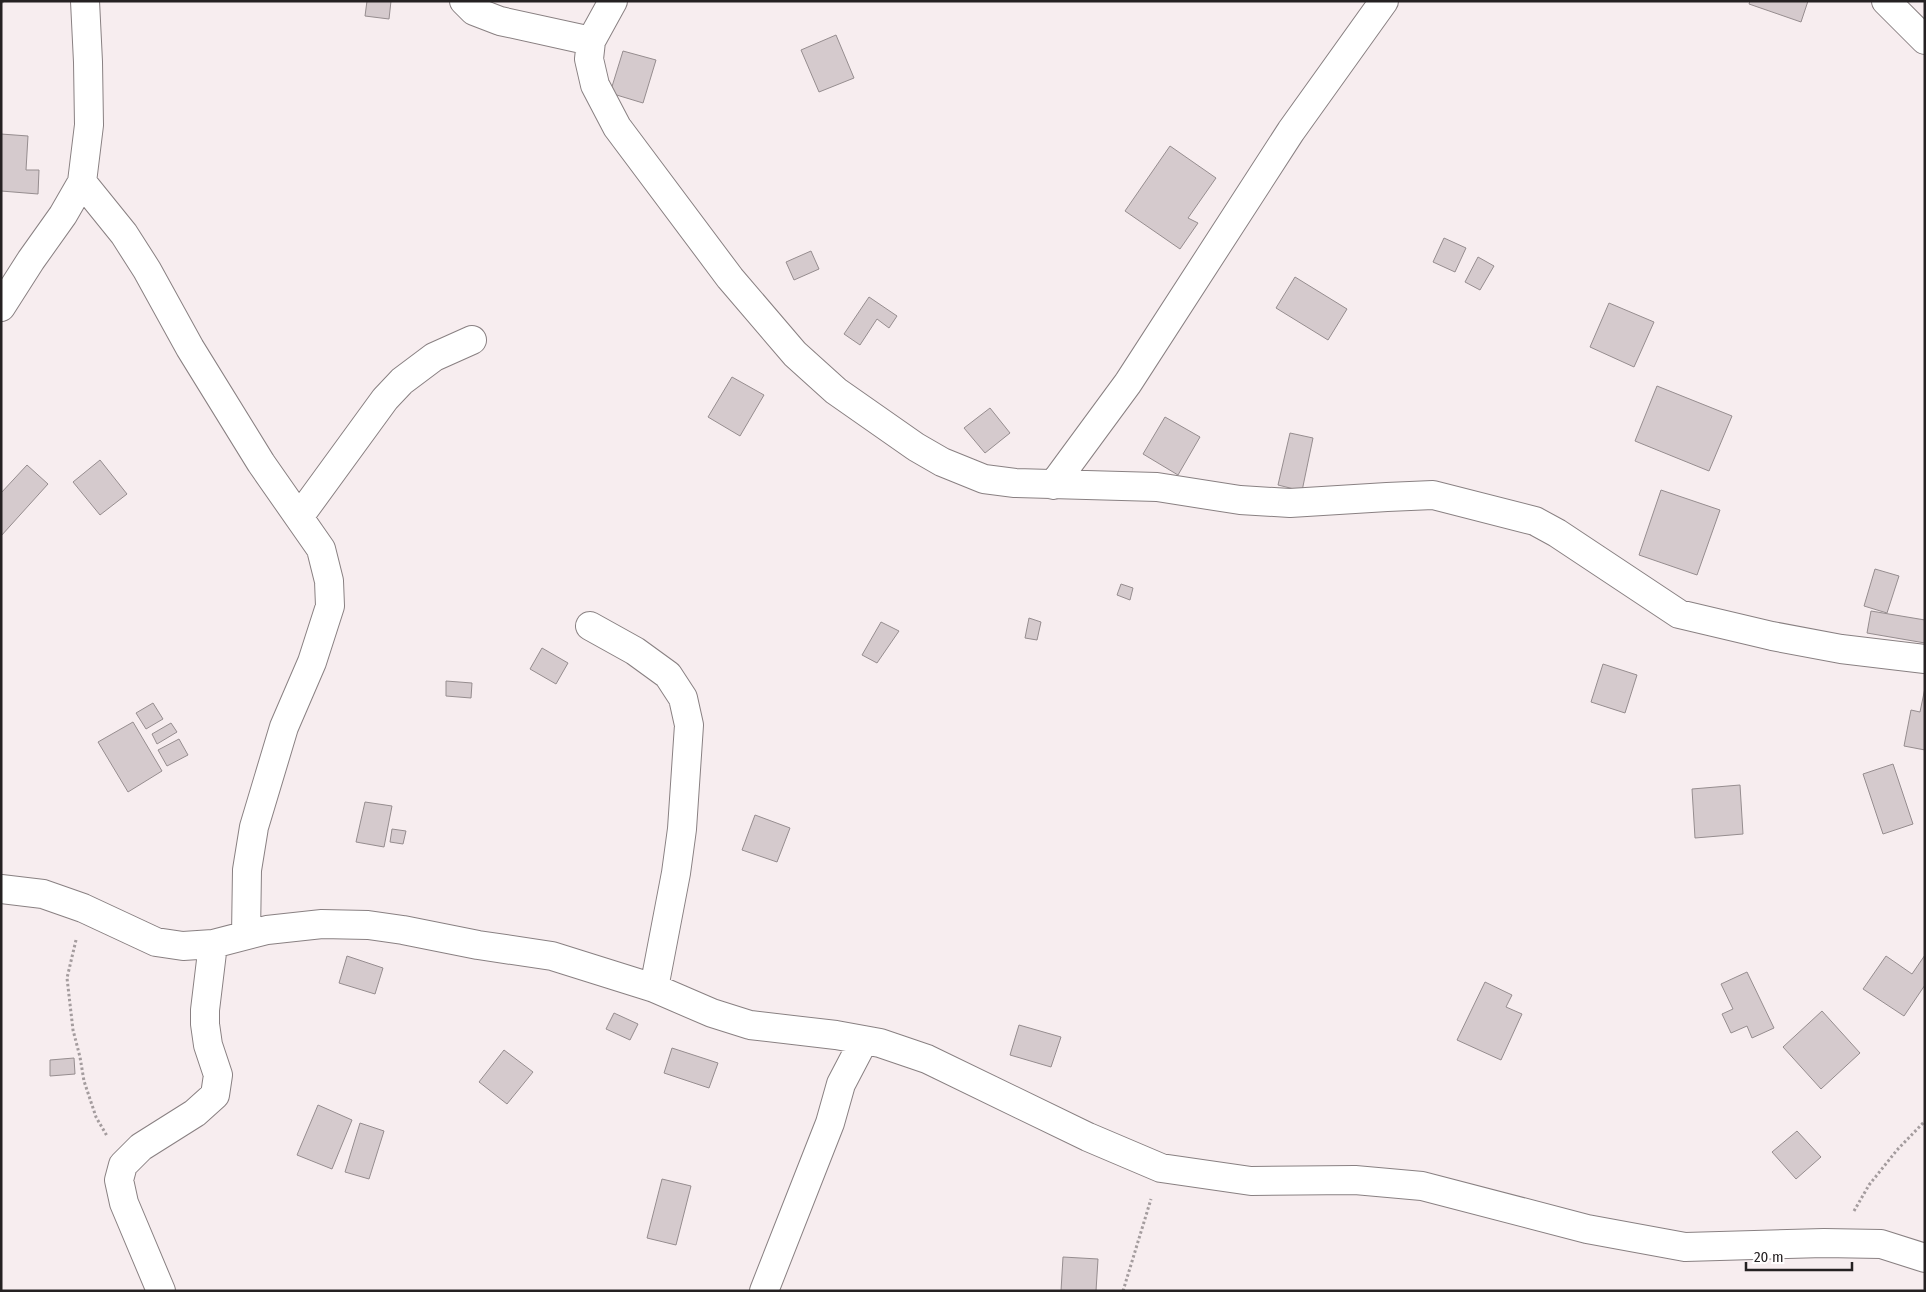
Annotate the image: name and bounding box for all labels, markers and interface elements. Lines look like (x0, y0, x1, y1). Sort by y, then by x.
scale bar (1746, 1240, 1852, 1272)
text: 20 m (1754, 1248, 1784, 1266)

